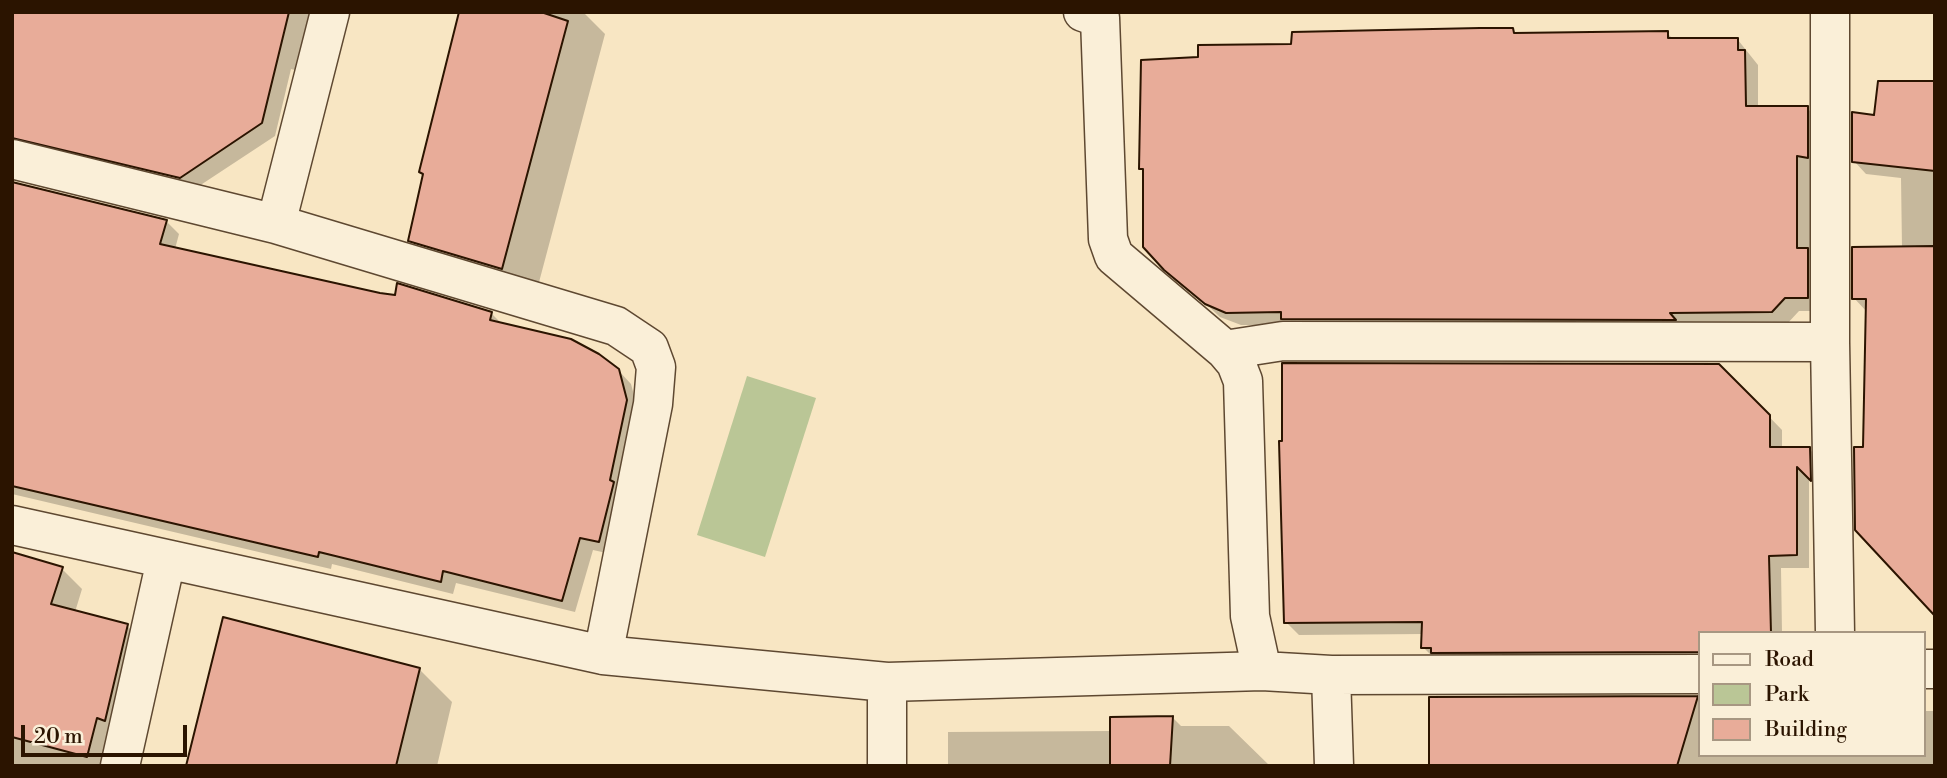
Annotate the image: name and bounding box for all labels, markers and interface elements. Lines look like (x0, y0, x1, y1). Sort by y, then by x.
legend (1699, 631, 1926, 757)
text: Road (1765, 647, 1814, 673)
text: Park (1765, 682, 1809, 708)
scale bar (24, 712, 191, 756)
text: Building (1765, 717, 1847, 743)
text: 20 m (34, 724, 83, 750)

